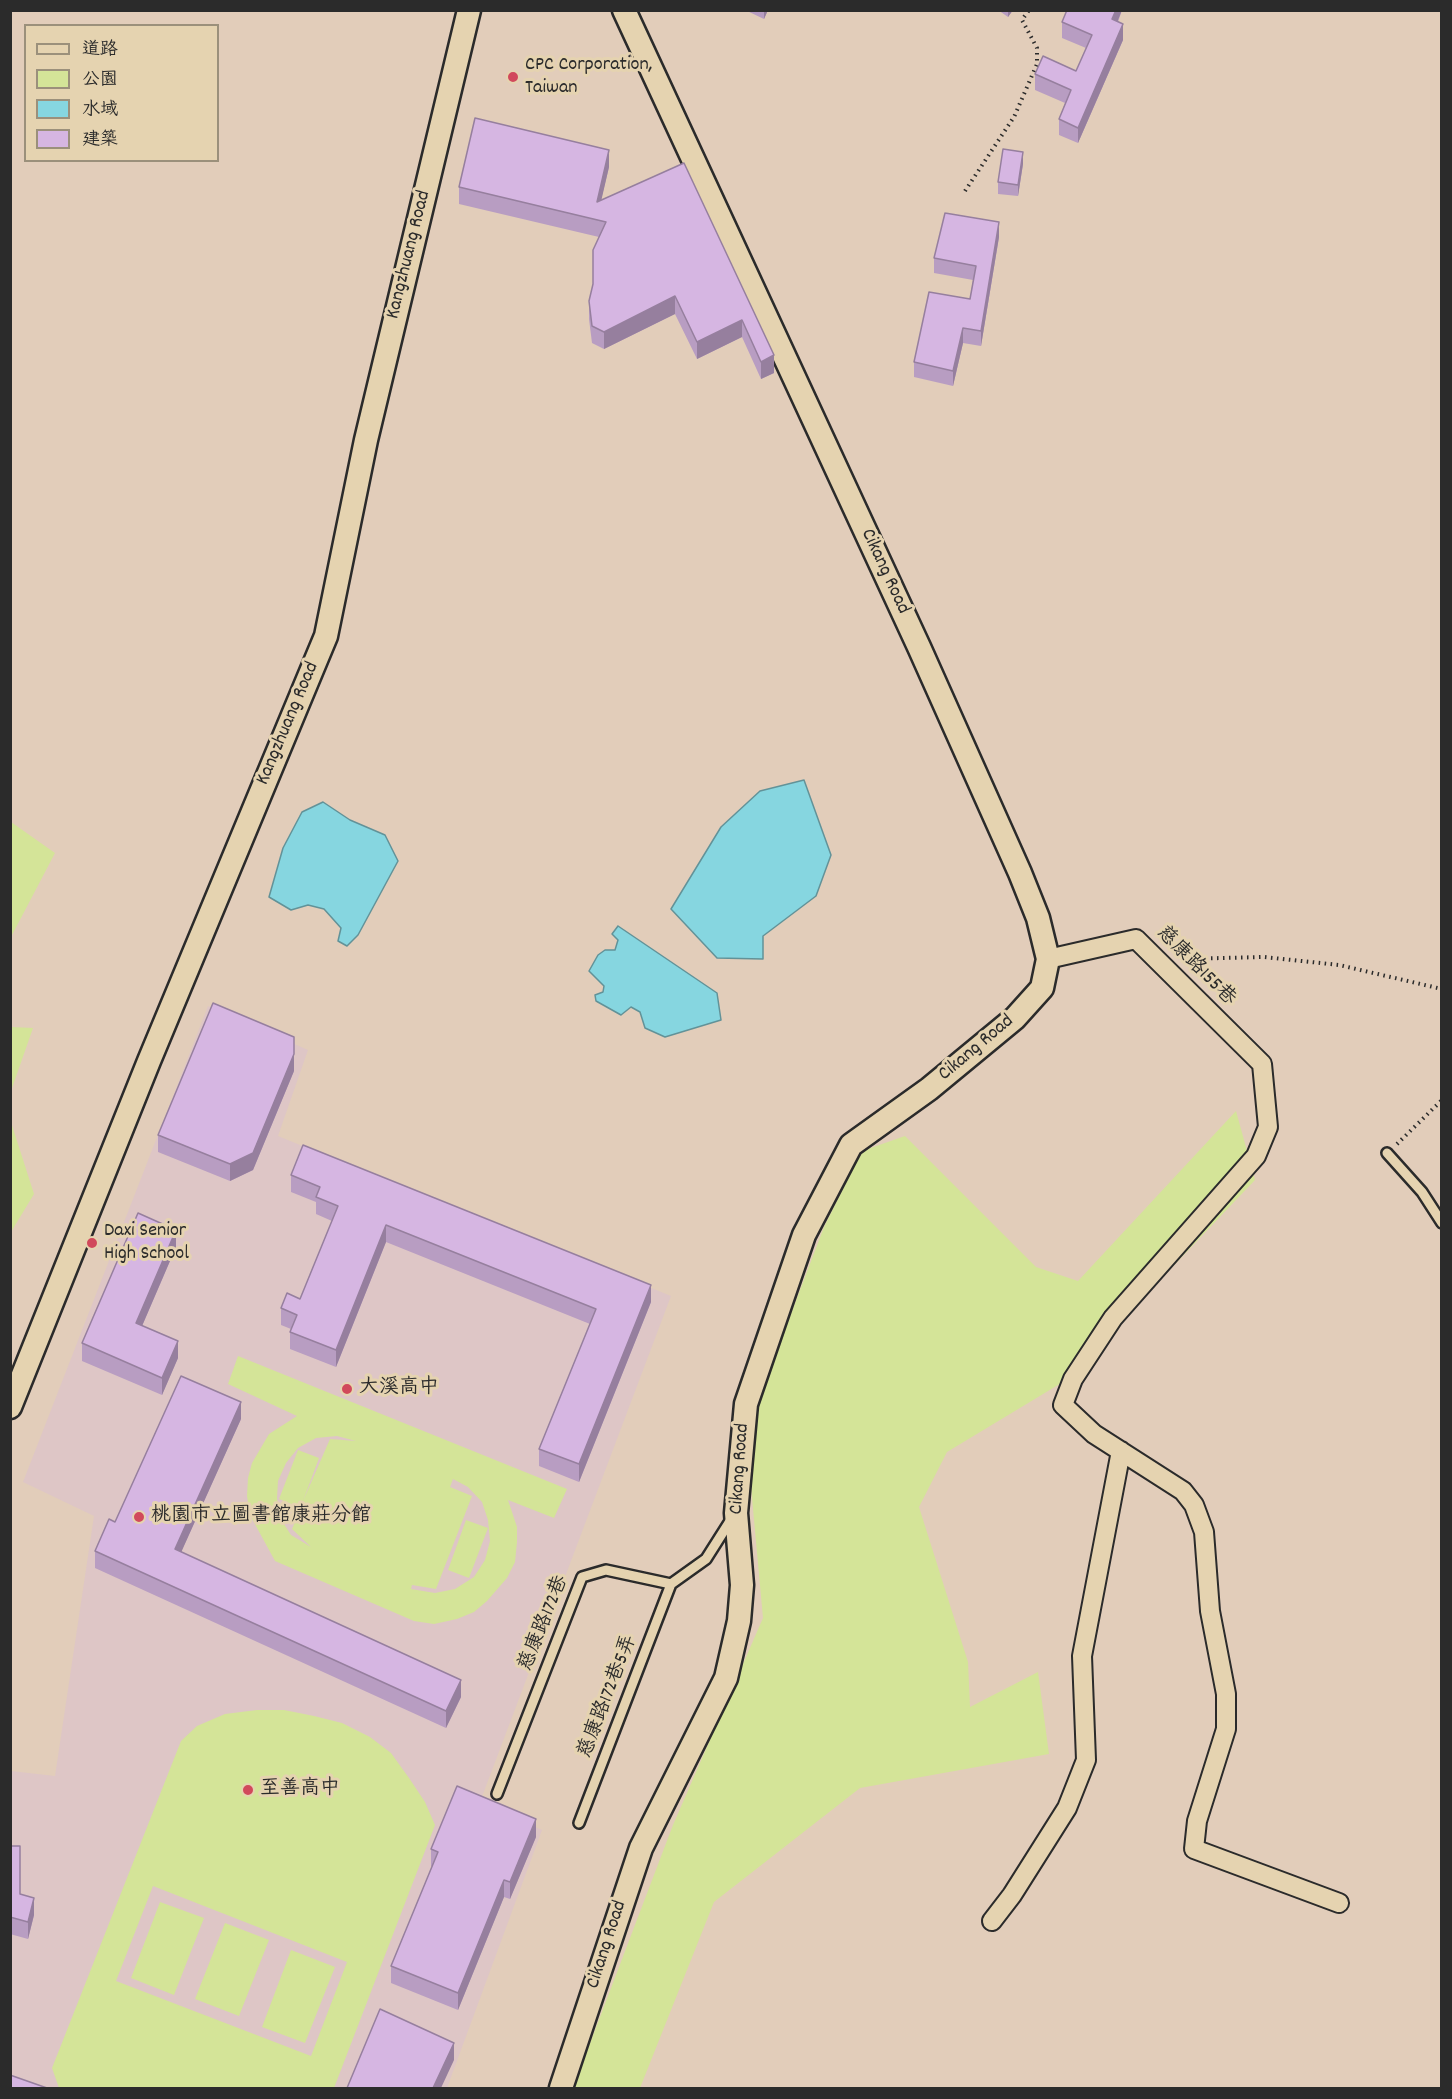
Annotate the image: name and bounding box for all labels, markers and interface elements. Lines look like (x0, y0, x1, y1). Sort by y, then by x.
legend (24, 24, 219, 162)
text: 道路 (82, 38, 118, 63)
place label: CPC Corporation, Taiwan (525, 54, 653, 101)
text: 公園 (82, 68, 118, 93)
marker: CPC Corporation, Taiwan (506, 70, 520, 84)
text: 水域 (82, 98, 118, 123)
text: 建築 (82, 128, 118, 153)
street label: Kangzhuang Road (382, 188, 438, 322)
street label: Cikang Road (854, 526, 914, 618)
street label: Kangzhuang Road (252, 659, 326, 789)
street label: 慈康路155巷 (1150, 922, 1240, 1012)
street label: Cikang Road (934, 1011, 1020, 1087)
place label: Daxi Senior High School (104, 1220, 189, 1267)
marker: Daxi Senior High School (85, 1236, 99, 1250)
place label: 大溪高中 (359, 1377, 439, 1401)
marker: 大溪高中 (340, 1382, 354, 1396)
street label: Cikang Road (726, 1423, 756, 1515)
place label: 桃園市立圖書館康莊分館 (151, 1505, 371, 1529)
marker: 桃園市立圖書館康莊分館 (132, 1510, 146, 1524)
street label: 慈康路172巷 (515, 1573, 575, 1675)
street label: 慈康路172巷5弄 (574, 1632, 644, 1762)
place label: 至善高中 (260, 1778, 340, 1802)
marker: 至善高中 (241, 1783, 255, 1797)
street label: Cikang Road (583, 1898, 633, 1992)

